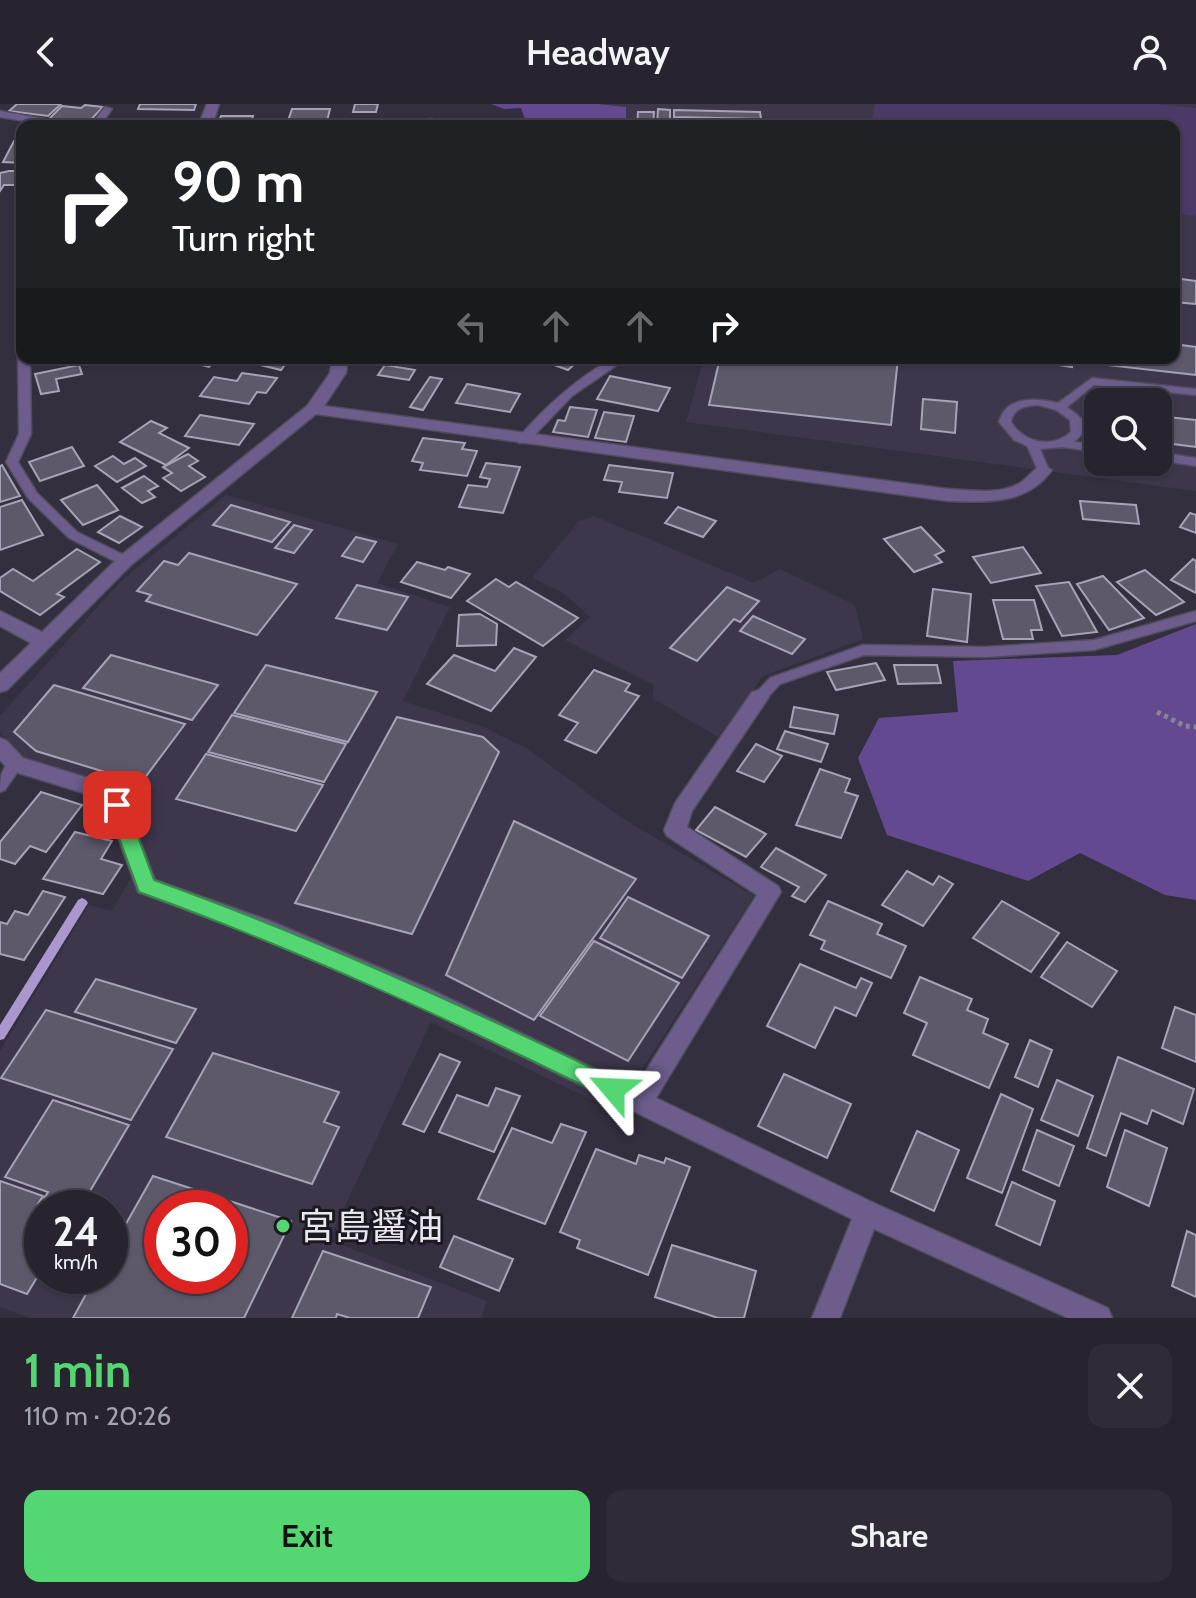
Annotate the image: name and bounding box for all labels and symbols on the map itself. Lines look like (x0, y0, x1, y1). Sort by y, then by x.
pin (83, 771, 151, 839)
position arrow (571, 1047, 655, 1131)
speed limit sign: 30 (144, 1190, 248, 1294)
place label: 宮島醤油 (299, 1204, 443, 1248)
marker: 宮島醤油 (274, 1217, 292, 1235)

